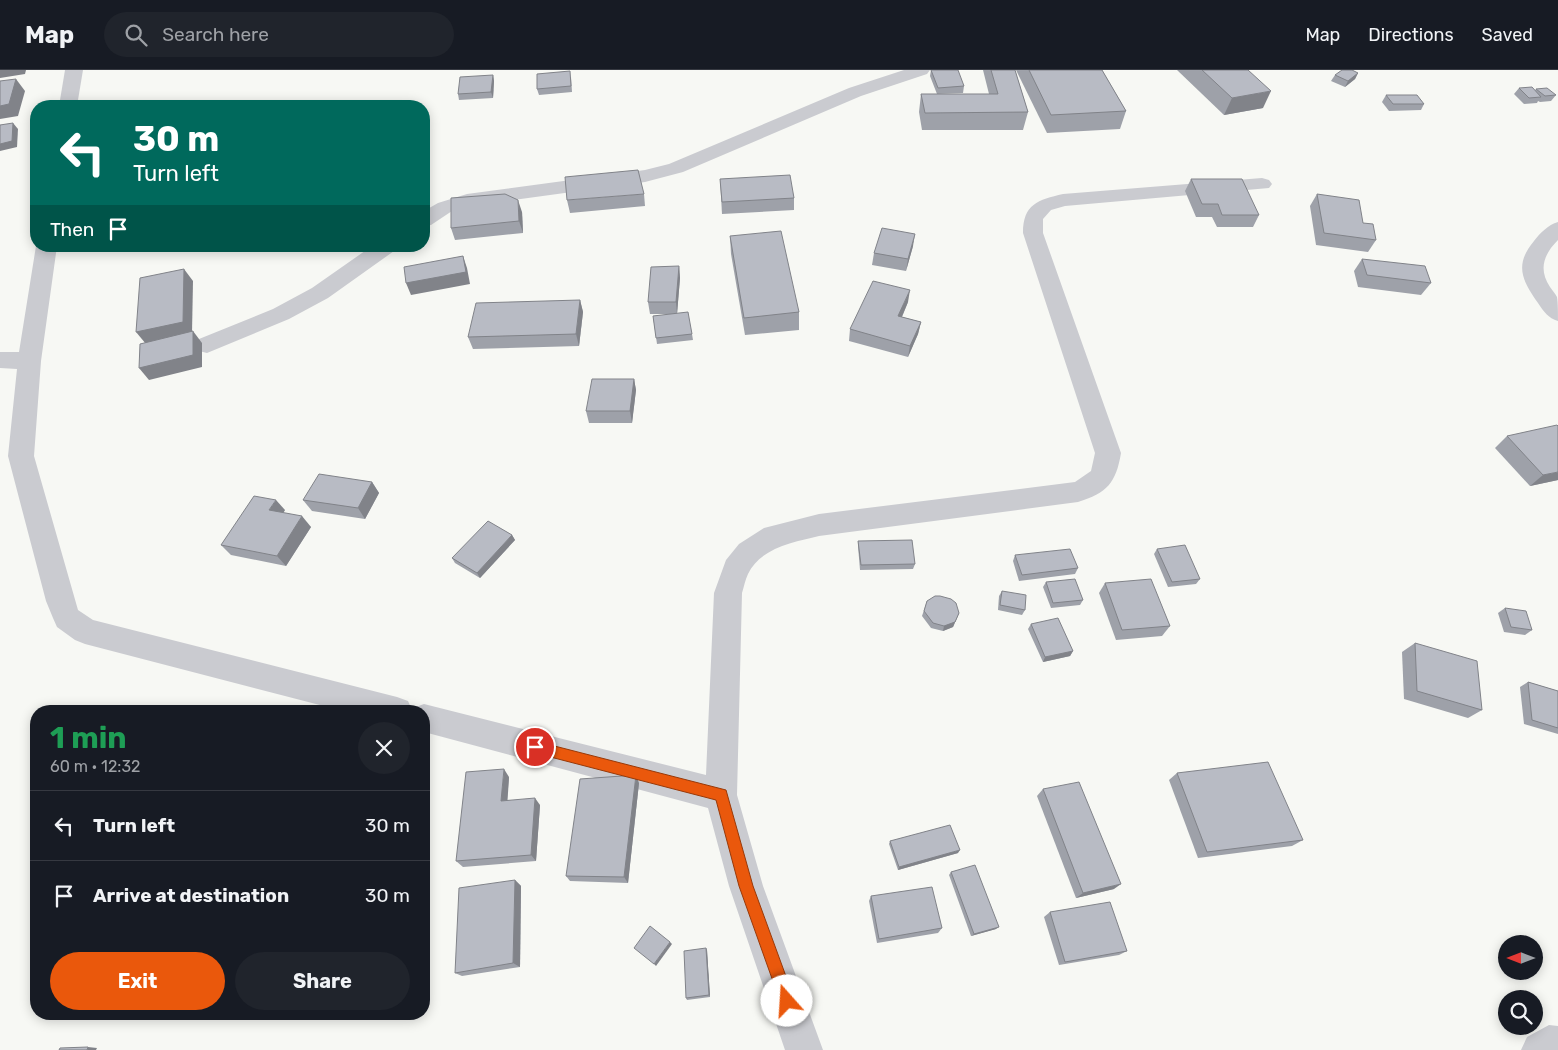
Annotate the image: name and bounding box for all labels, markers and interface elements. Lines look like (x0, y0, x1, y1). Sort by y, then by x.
search box (104, 12, 454, 57)
text: Map (25, 21, 74, 49)
icon: search (122, 21, 150, 49)
text: Search here (162, 23, 269, 46)
text: Map (1305, 24, 1340, 46)
text: Directions (1368, 24, 1454, 46)
text: Saved (1482, 24, 1533, 46)
text: 30 m (133, 118, 219, 160)
icon: left (50, 120, 115, 185)
text: Turn left (133, 160, 219, 187)
icon: arrive (104, 215, 132, 243)
text: Then (50, 218, 94, 241)
text: 1 min (50, 720, 127, 756)
button: close (358, 722, 410, 774)
pin (514, 726, 556, 768)
icon: arrive (521, 733, 549, 761)
text: 60 m · 12:32 (50, 757, 140, 776)
icon: left (50, 812, 78, 840)
text: Turn left (93, 814, 175, 837)
text: 30 m (365, 814, 410, 837)
icon: arrive (50, 882, 78, 910)
text: Arrive at destination (93, 884, 289, 907)
text: 30 m (365, 884, 410, 907)
north arrow (1498, 935, 1542, 980)
map controls (1498, 935, 1543, 1035)
button: Exit (50, 952, 225, 1010)
button: Share (235, 952, 410, 1010)
position arrow (760, 974, 812, 1026)
button: search (1498, 990, 1543, 1035)

